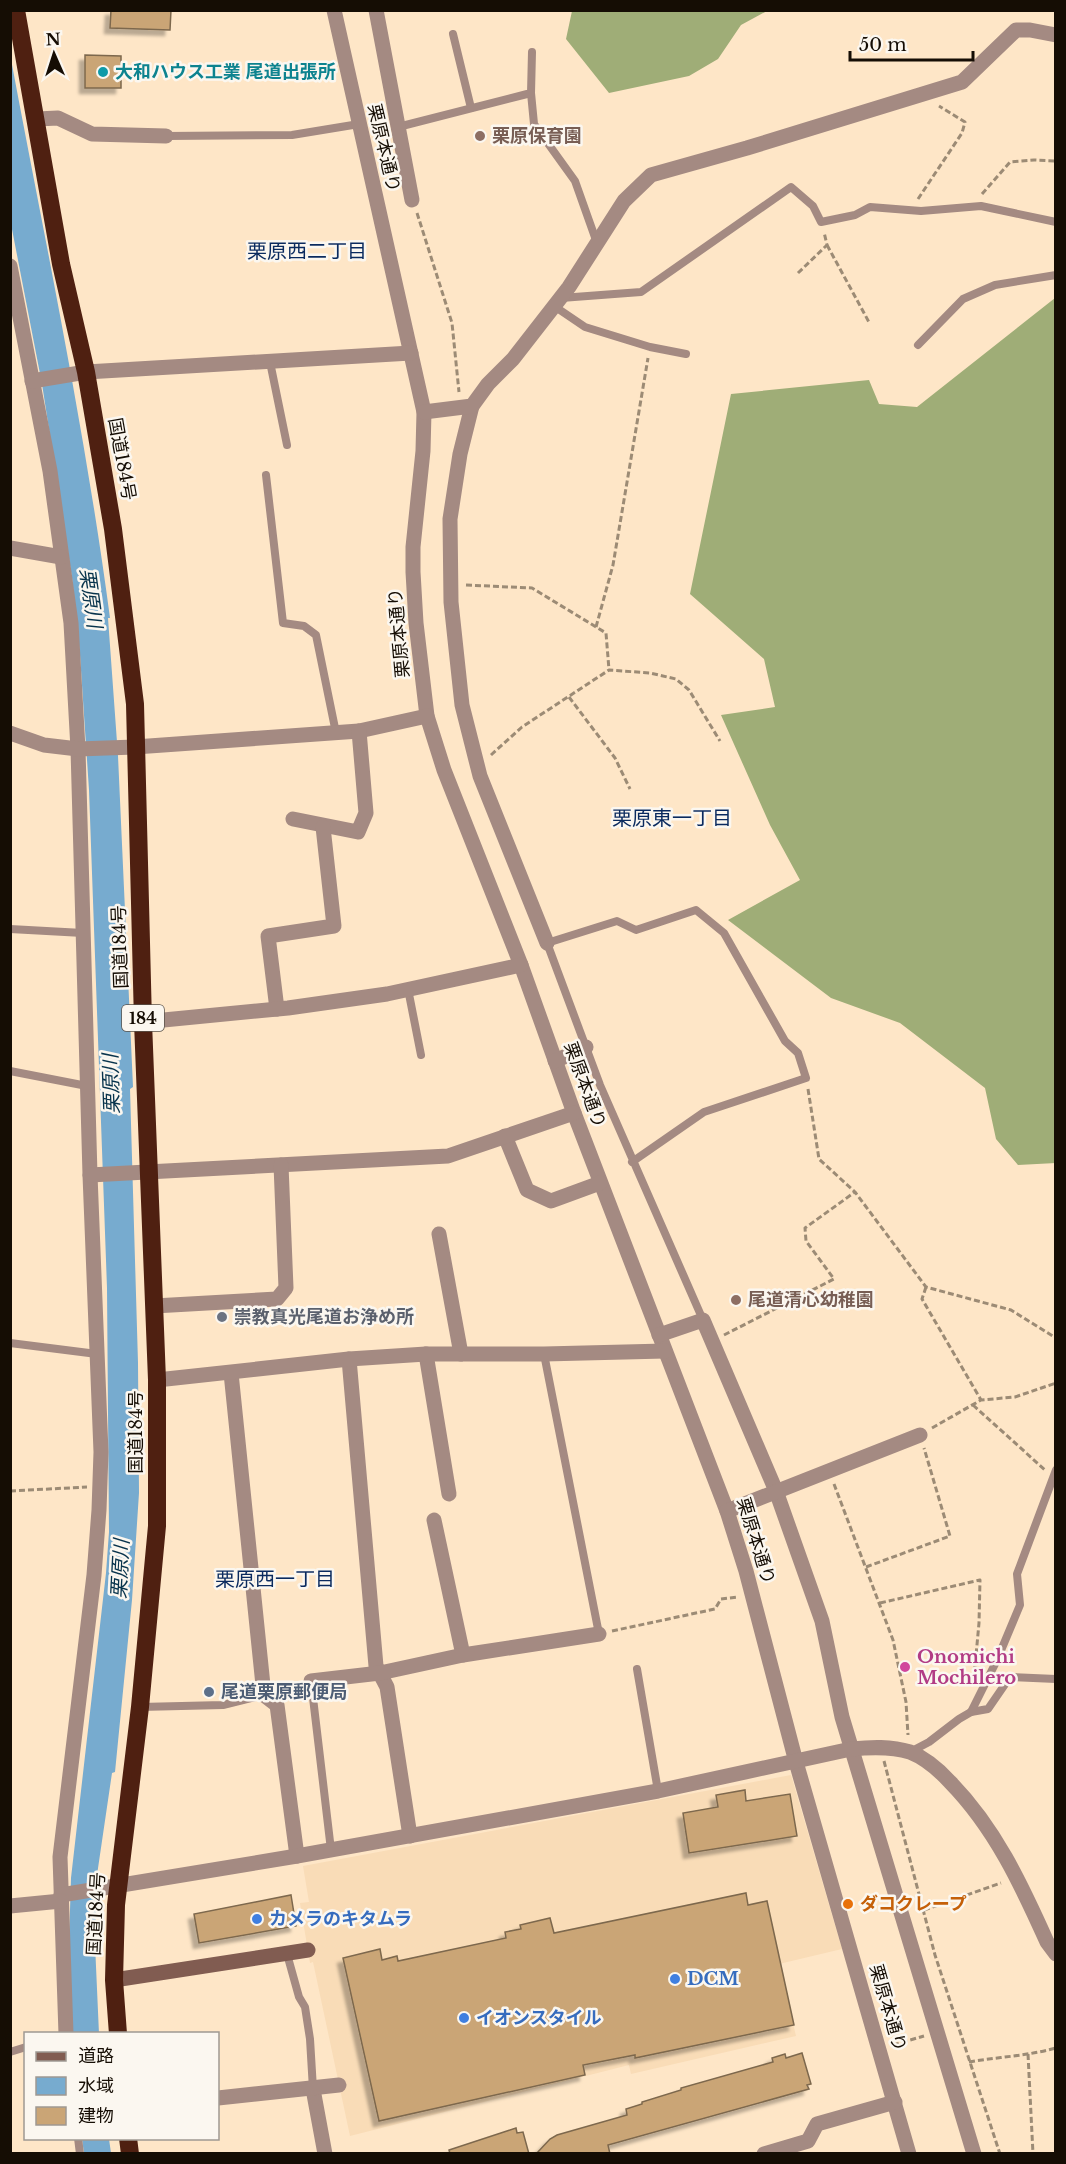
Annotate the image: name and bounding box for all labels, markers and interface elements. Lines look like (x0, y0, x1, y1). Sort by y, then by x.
north arrow (24, 24, 84, 84)
scale bar (850, 24, 973, 62)
text: N (45, 29, 61, 49)
text: 50 m (859, 34, 907, 56)
place label: 大和ハウス工業 尾道出張所 (115, 61, 336, 83)
marker: 大和ハウス工業 尾道出張所 (96, 65, 110, 79)
street label: 栗原本通り (363, 102, 405, 194)
place label: 栗原保育園 (492, 125, 582, 147)
marker: 栗原保育園 (473, 129, 487, 143)
district label: 栗原西二丁目 (247, 239, 367, 263)
street label: 国道184号 (104, 416, 140, 502)
water label: 栗原川 (75, 567, 107, 631)
street label: 栗原本通り (384, 587, 414, 679)
district label: 栗原東一丁目 (612, 806, 732, 830)
street label: 国道184号 (108, 905, 132, 989)
road number: 184 (122, 1005, 164, 1031)
street label: 栗原本通り (559, 1039, 611, 1131)
water label: 栗原川 (98, 1052, 124, 1114)
place label: 尾道清心幼稚園 (748, 1289, 874, 1311)
marker: 尾道清心幼稚園 (729, 1293, 743, 1307)
place label: 崇教真光尾道お浄め所 (234, 1306, 414, 1328)
marker: 崇教真光尾道お浄め所 (215, 1310, 229, 1324)
street label: 国道184号 (125, 1390, 147, 1474)
street label: 栗原本通り (732, 1495, 780, 1587)
water label: 栗原川 (106, 1536, 134, 1600)
district label: 栗原西一丁目 (215, 1567, 335, 1591)
place label: Onomichi Mochilero (917, 1646, 1016, 1689)
marker: Onomichi Mochilero (898, 1660, 912, 1674)
place label: 尾道栗原郵便局 (221, 1681, 347, 1703)
marker: 尾道栗原郵便局 (202, 1685, 216, 1699)
street label: 国道184号 (83, 1872, 109, 1956)
place label: ダコクレープ (860, 1893, 967, 1915)
marker: ダコクレープ (841, 1897, 855, 1911)
place label: カメラのキタムラ (269, 1908, 412, 1930)
marker: カメラのキタムラ (250, 1912, 264, 1926)
street label: 栗原本通り (865, 1962, 911, 2054)
place label: DCM (687, 1968, 739, 1990)
marker: DCM (668, 1972, 682, 1986)
place label: イオンスタイル (476, 2007, 602, 2029)
marker: イオンスタイル (457, 2011, 471, 2025)
legend (24, 2032, 219, 2140)
text: 道路 (78, 2045, 114, 2067)
text: 水域 (78, 2075, 114, 2097)
text: 建物 (78, 2105, 114, 2127)

